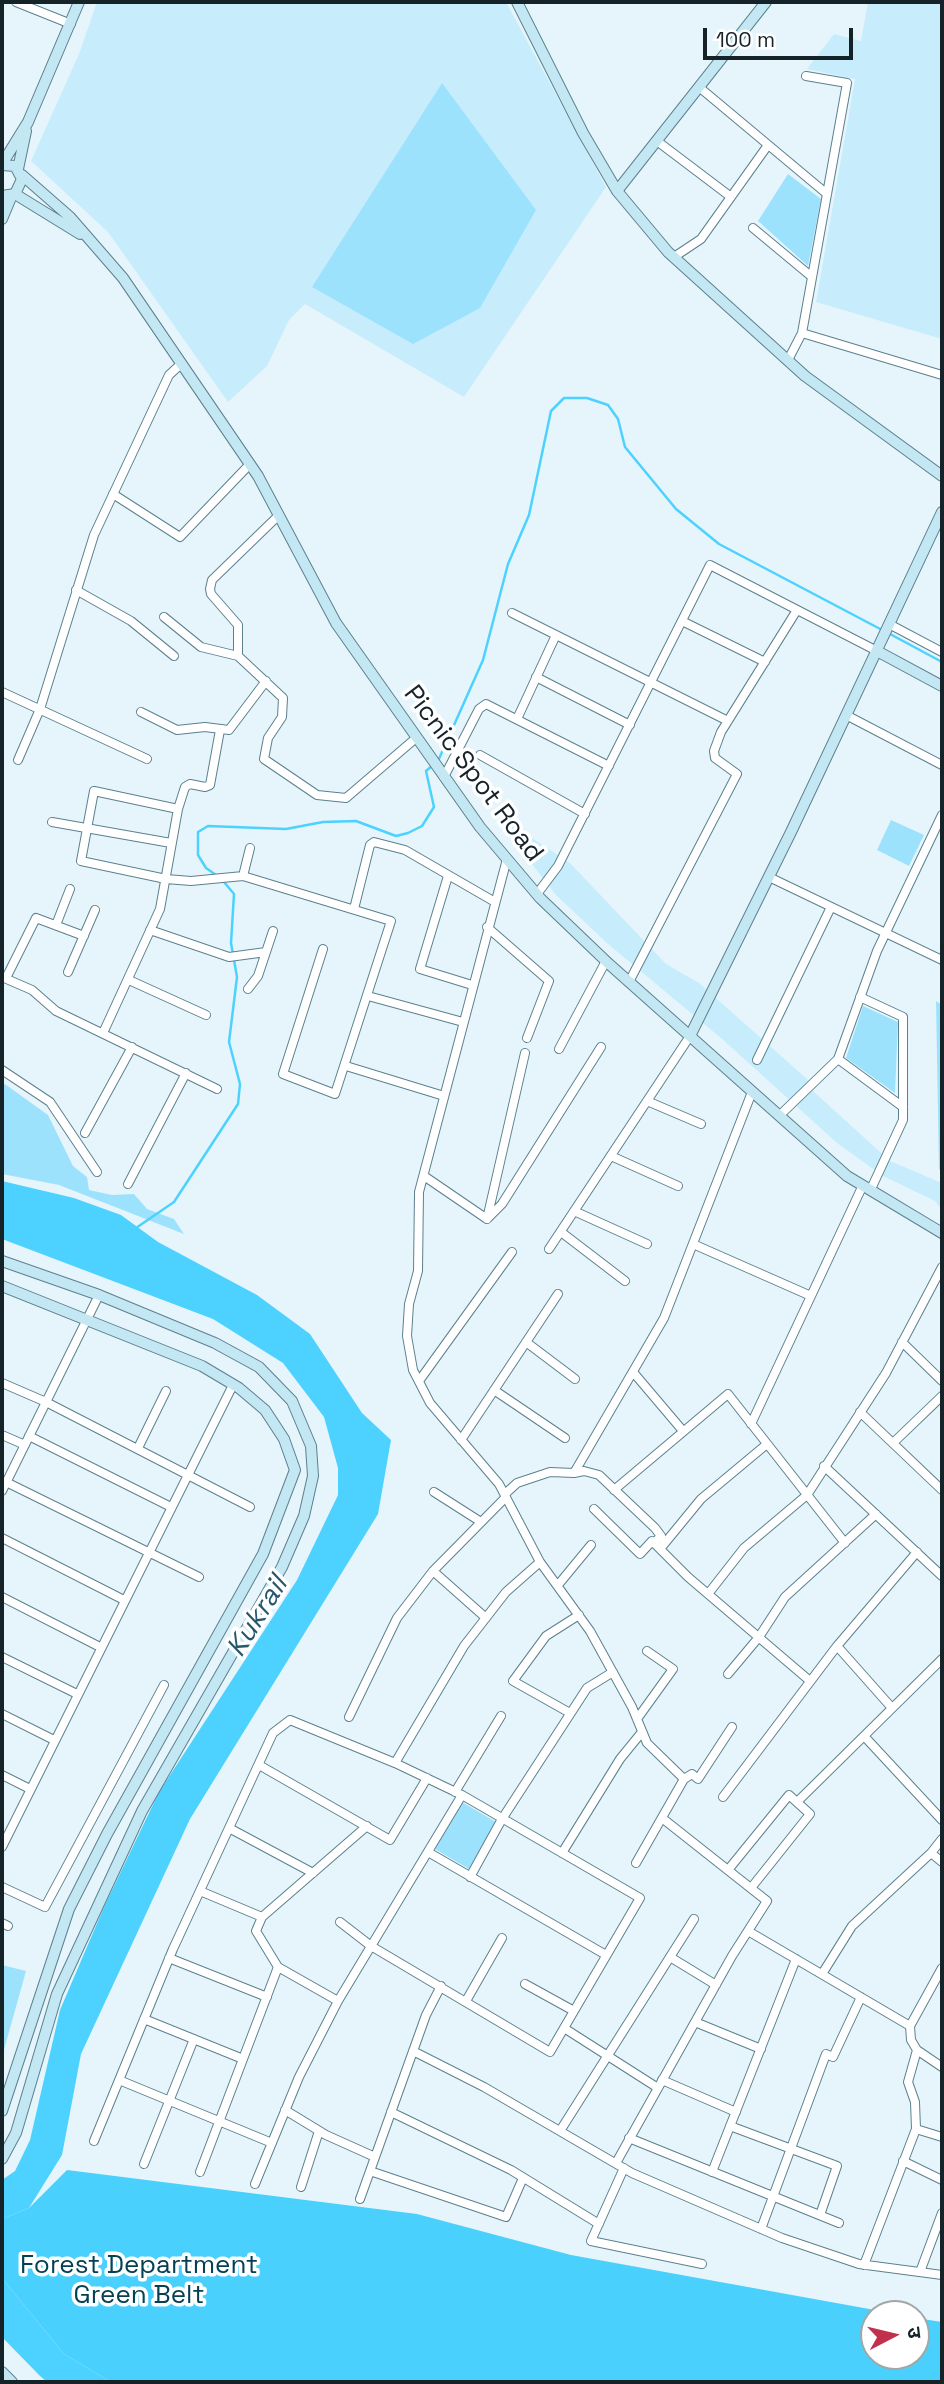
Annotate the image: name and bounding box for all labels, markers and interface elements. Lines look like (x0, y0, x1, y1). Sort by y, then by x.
scale bar (706, 14, 856, 58)
text: 100 m (716, 26, 775, 53)
street label: Picnic Spot Road (397, 680, 549, 868)
water label: Kukrail (220, 1570, 296, 1664)
park label: Forest Department Green Belt (20, 2250, 258, 2312)
north arrow (860, 2300, 930, 2370)
text: उ (901, 2326, 927, 2340)

